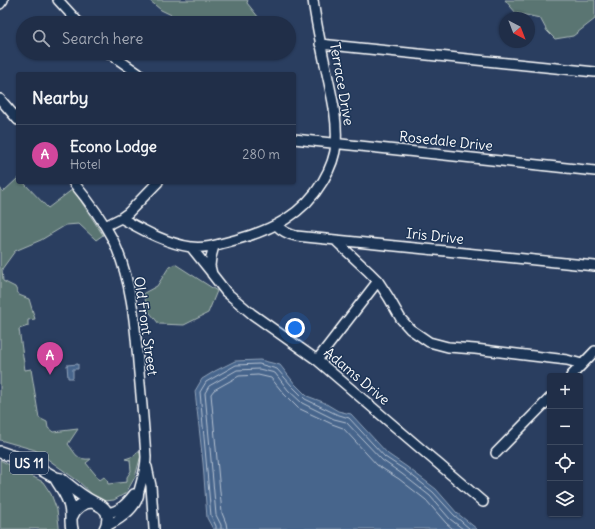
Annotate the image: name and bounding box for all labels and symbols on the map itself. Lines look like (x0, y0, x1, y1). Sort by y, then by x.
north arrow (499, 12, 535, 48)
street label: Terrace Drive (326, 41, 358, 127)
street label: Rosedale Drive (398, 127, 494, 155)
street label: Iris Drive (405, 224, 465, 248)
street label: Old Front Street (130, 275, 162, 377)
your location (285, 318, 305, 338)
pin: A (37, 342, 63, 375)
street label: Adams Drive (320, 343, 394, 409)
road number: US 11 (10, 452, 48, 474)

